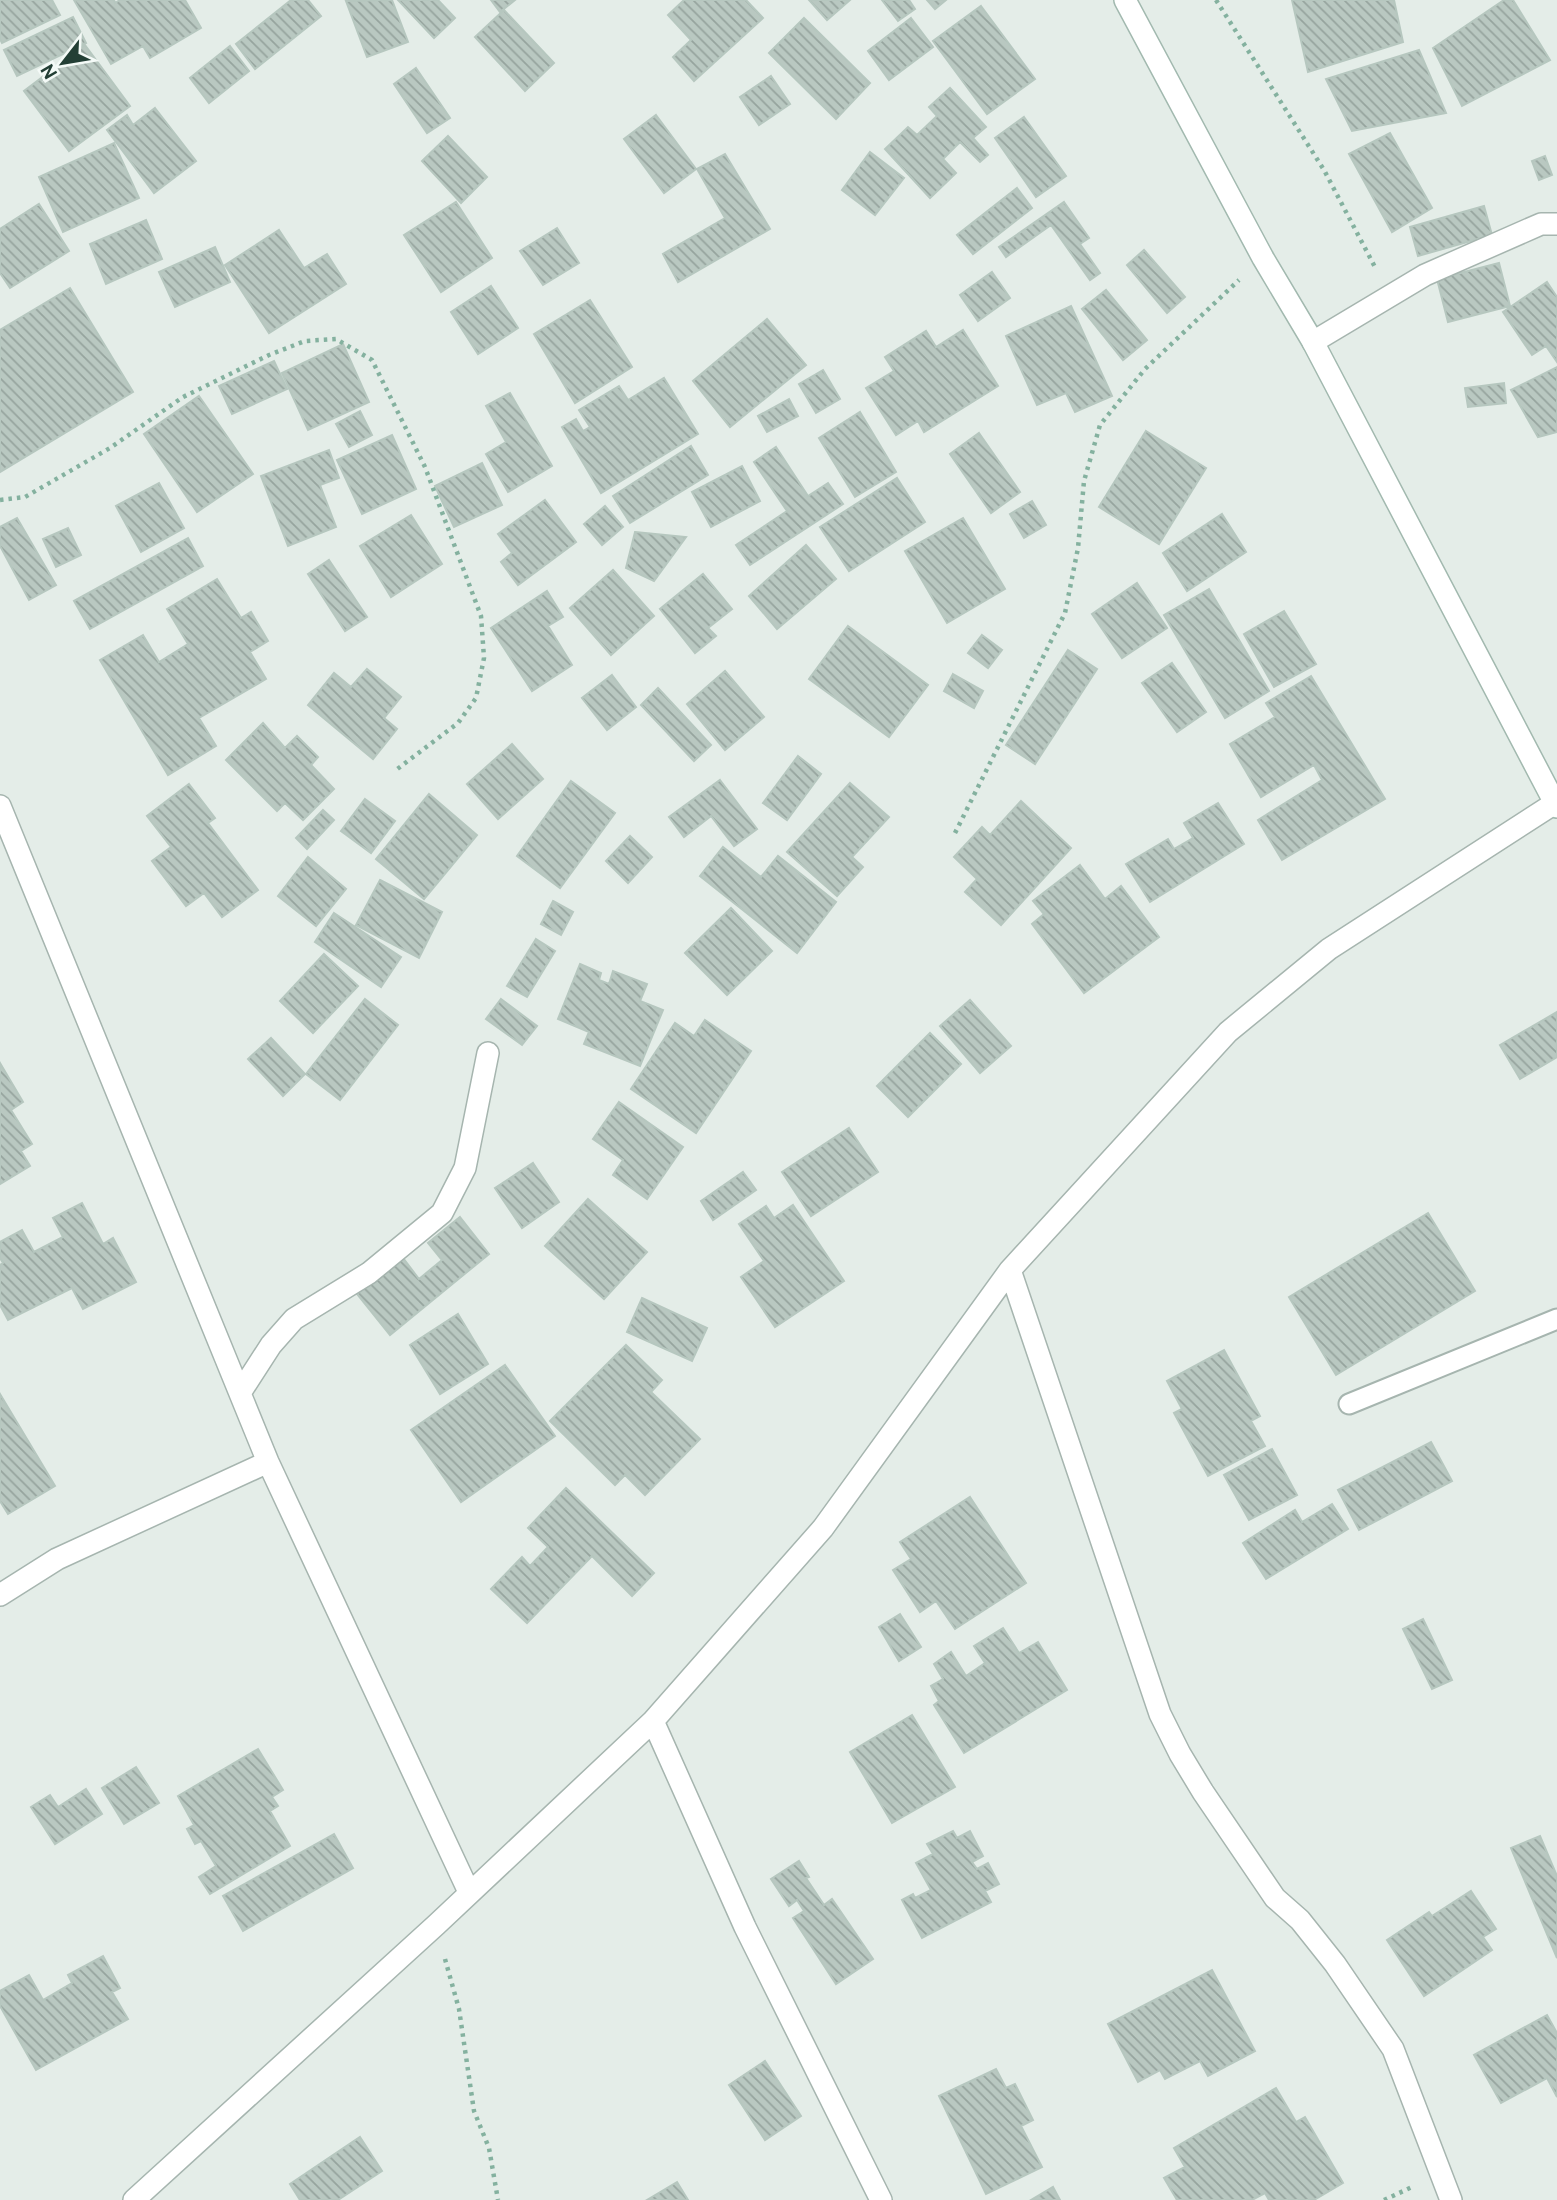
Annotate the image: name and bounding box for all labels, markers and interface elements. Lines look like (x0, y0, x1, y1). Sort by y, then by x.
north arrow (28, 28, 98, 98)
text: N (36, 60, 62, 83)

